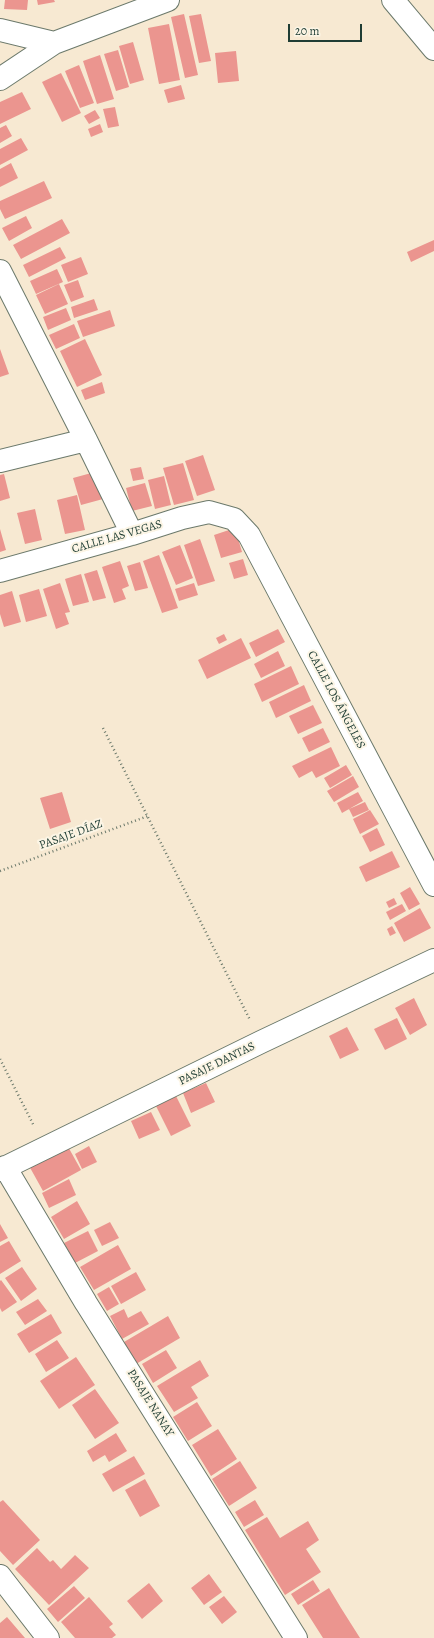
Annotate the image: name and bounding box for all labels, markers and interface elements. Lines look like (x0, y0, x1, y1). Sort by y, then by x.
scale bar (290, 16, 364, 42)
text: 20 m (295, 23, 319, 39)
street label: CALLE LAS VEGAS (70, 517, 164, 557)
street label: CALLE LOS ÁNGELES (304, 649, 368, 751)
street label: PASAJE DÍAZ (37, 817, 105, 853)
street label: PASAJE DANTAS (176, 1039, 258, 1089)
street label: PASAJE NANAY (124, 1367, 176, 1439)

